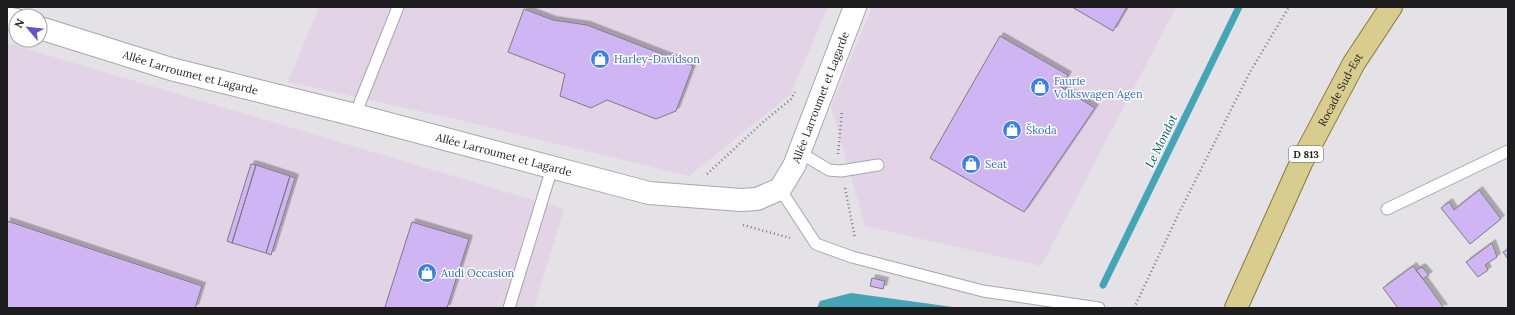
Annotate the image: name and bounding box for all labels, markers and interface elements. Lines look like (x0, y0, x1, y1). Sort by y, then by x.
north arrow (8, 8, 48, 48)
text: N (11, 16, 28, 30)
street label: Allée Larroumet et Lagarde (788, 30, 852, 166)
street label: Allée Larroumet et Lagarde (120, 47, 260, 98)
shop icon: Harley-Davidson (589, 48, 611, 70)
street label: Rocade Sud-Est (1315, 50, 1366, 129)
place label: Harley-Davidson (614, 52, 700, 66)
place label: Faurie Volkswagen Agen (1053, 74, 1143, 101)
shop icon: Faurie Volkswagen Agen (1029, 76, 1051, 98)
water label: Le Mondot (1142, 111, 1181, 170)
shop icon: Škoda (1001, 119, 1023, 141)
place label: Škoda (1026, 123, 1057, 137)
street label: Allée Larroumet et Lagarde (434, 130, 573, 179)
road number: D 813 (1289, 146, 1323, 162)
shop icon: Seat (960, 153, 982, 175)
place label: Seat (985, 157, 1008, 171)
shop icon: Audi Occasion (416, 262, 438, 284)
place label: Audi Occasion (440, 266, 515, 280)

